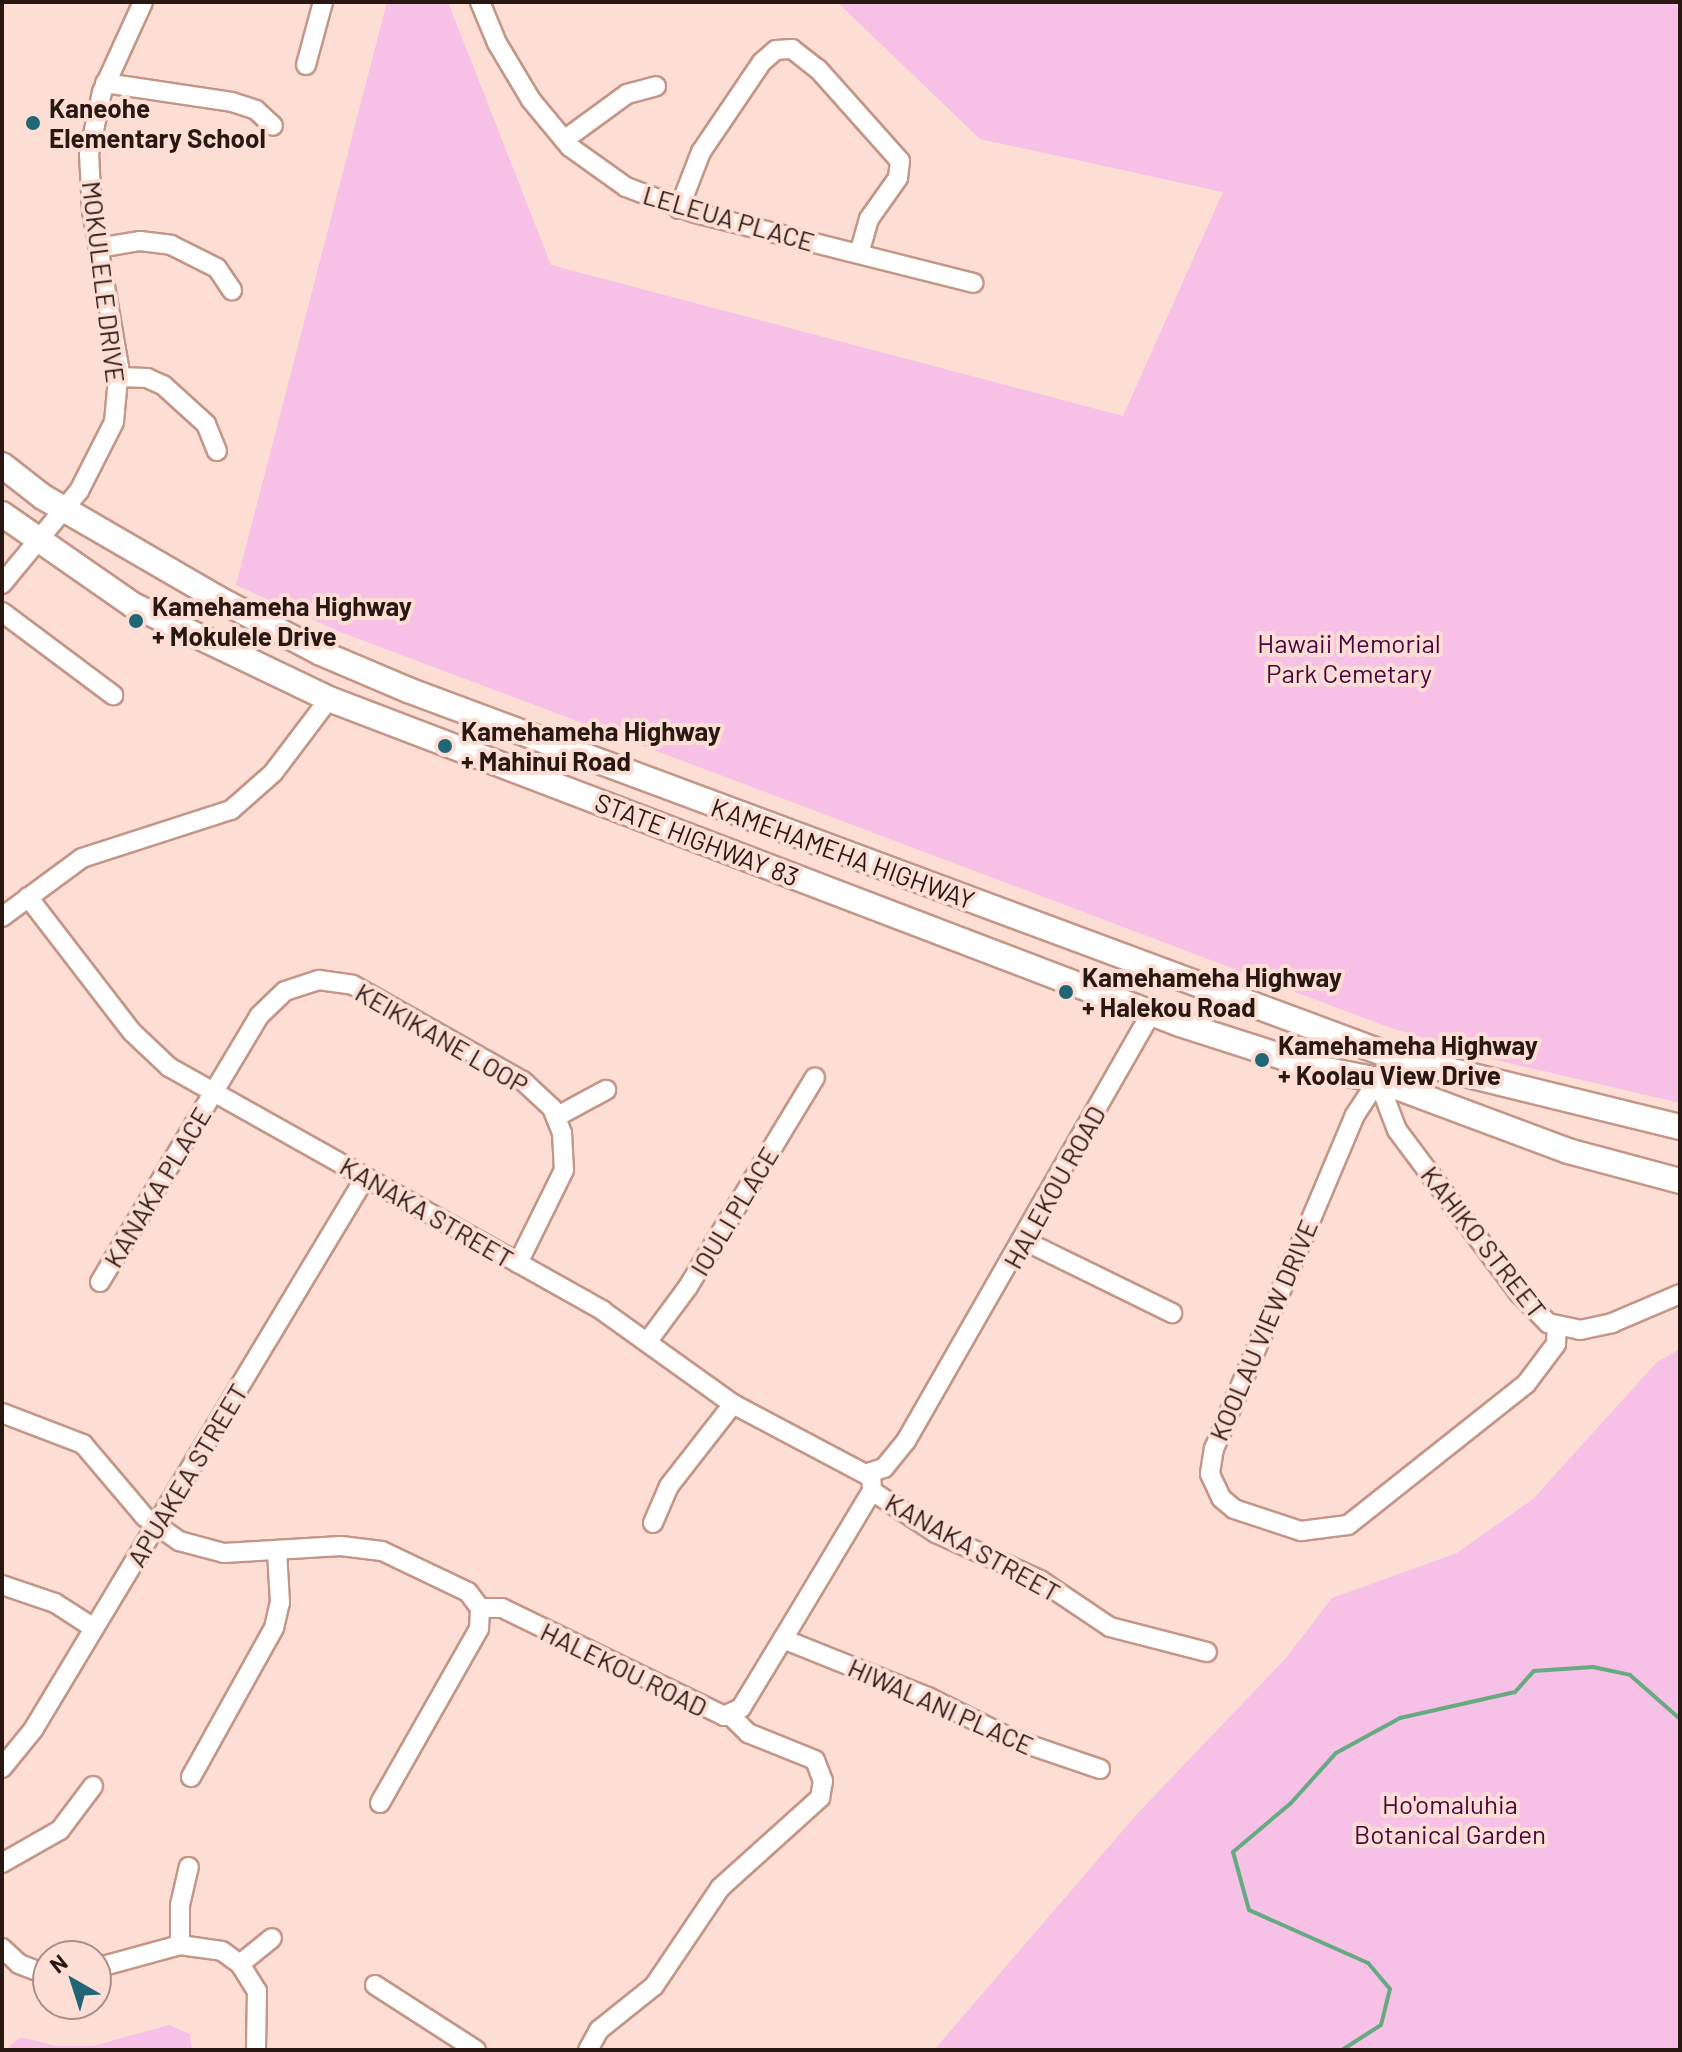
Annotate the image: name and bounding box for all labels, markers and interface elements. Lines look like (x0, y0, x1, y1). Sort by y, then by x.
place label: Kaneohe Elementary School (49, 92, 266, 154)
marker: Kaneohe Elementary School (24, 114, 42, 132)
street label: MOKULELE DRIVE (76, 179, 132, 385)
street label: LELEUA PLACE (640, 179, 818, 257)
place label: Kamehameha Highway + Mokulele Drive (152, 590, 412, 652)
marker: Kamehameha Highway + Mokulele Drive (127, 612, 145, 630)
park label: Hawaii Memorial Park Cemetary (1257, 627, 1441, 688)
place label: Kamehameha Highway + Mahinui Road (461, 715, 721, 776)
marker: Kamehameha Highway + Mahinui Road (436, 737, 454, 755)
street label: STATE HIGHWAY 83 (591, 786, 803, 892)
street label: KAMEHAMEHA HIGHWAY (707, 791, 979, 915)
place label: Kamehameha Highway + Halekou Road (1082, 961, 1342, 1022)
street label: KEIKIKANE LOOP (350, 976, 534, 1100)
marker: Kamehameha Highway + Halekou Road (1057, 983, 1075, 1001)
place label: Kamehameha Highway + Koolau View Drive (1278, 1029, 1538, 1090)
marker: Kamehameha Highway + Koolau View Drive (1253, 1051, 1271, 1069)
street label: HALEKOU ROAD (996, 1100, 1112, 1274)
street label: KANAKA PLACE (97, 1101, 217, 1273)
street label: IOULI PLACE (683, 1141, 785, 1281)
street label: KANAKA STREET (335, 1150, 519, 1274)
street label: KAHIKO STREET (1415, 1160, 1553, 1324)
street label: KOOLAU VIEW DRIVE (1202, 1215, 1324, 1445)
street label: APUAKEA STREET (120, 1378, 254, 1572)
street label: KANAKA STREET (880, 1486, 1066, 1608)
street label: HALEKOU ROAD (536, 1615, 712, 1723)
street label: HIWALANI PLACE (844, 1651, 1038, 1761)
park label: Ho'omaluhia Botanical Garden (1354, 1788, 1546, 1850)
north arrow (32, 1940, 112, 2020)
text: N (44, 1948, 72, 1978)

